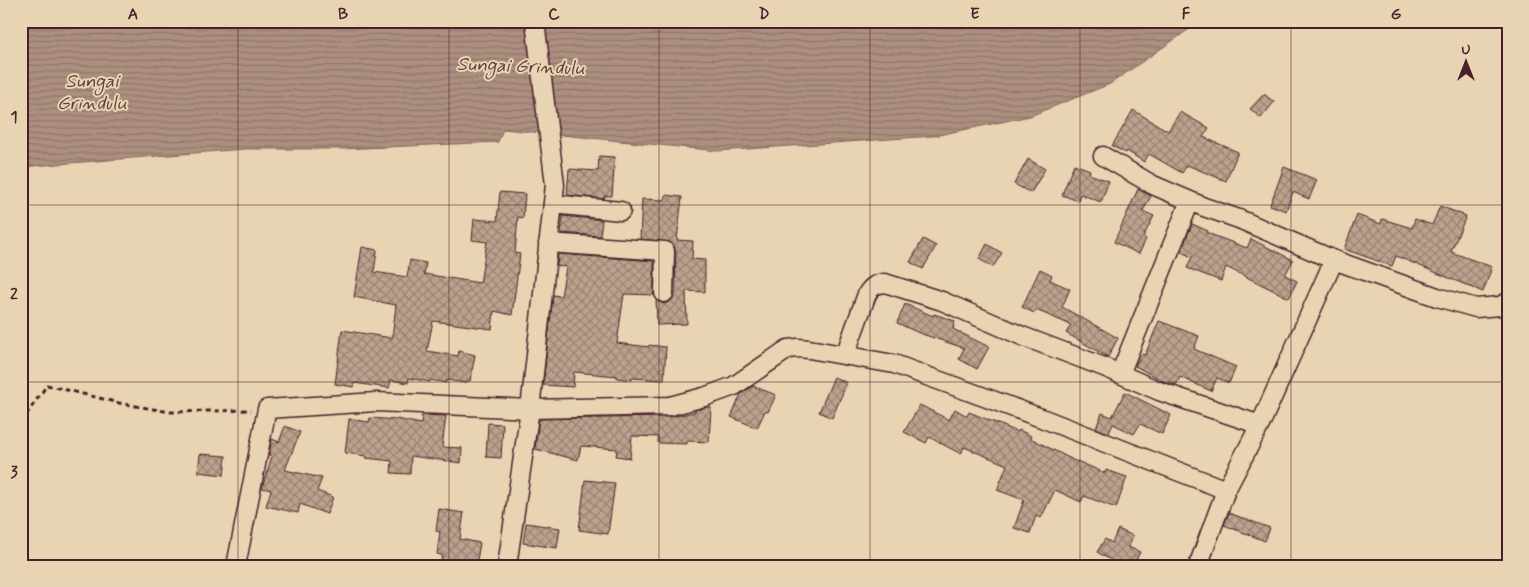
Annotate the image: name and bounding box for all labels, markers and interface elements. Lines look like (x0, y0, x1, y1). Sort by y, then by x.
text: A (128, 4, 138, 25)
text: B (338, 4, 348, 25)
text: C (548, 4, 560, 25)
text: D (758, 4, 770, 25)
text: E (970, 4, 980, 25)
text: F (1182, 4, 1191, 25)
text: G (1391, 4, 1402, 25)
north arrow (1442, 38, 1492, 88)
text: U (1461, 41, 1471, 59)
water label: Sungai Grindulu (456, 52, 586, 83)
water label: Sungai Grindulu (57, 69, 128, 116)
text: 1 (10, 107, 18, 128)
text: 2 (10, 284, 18, 305)
text: 3 (10, 462, 18, 483)

